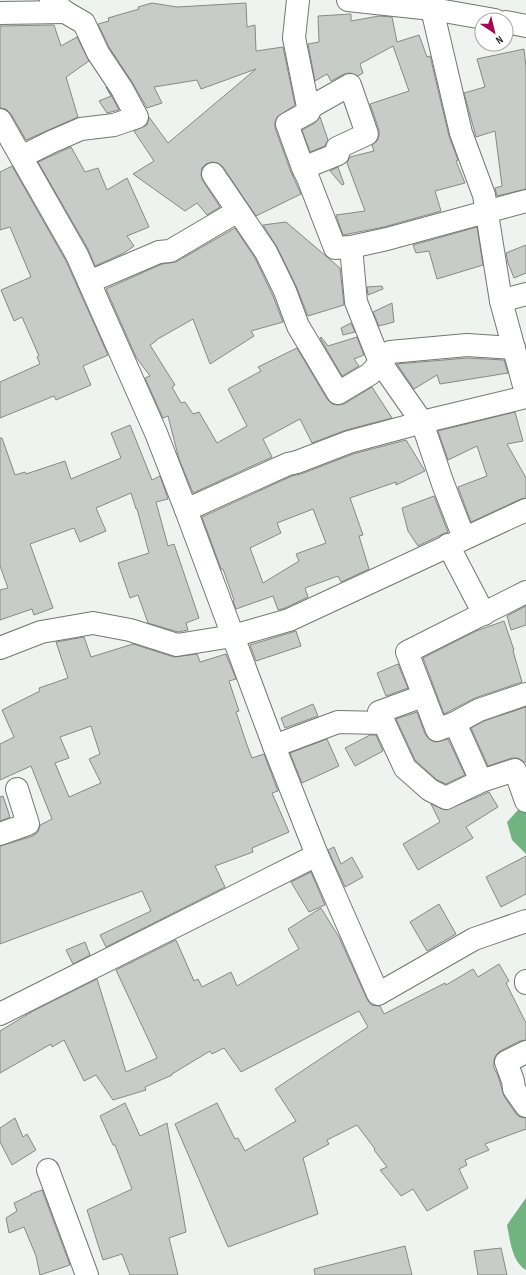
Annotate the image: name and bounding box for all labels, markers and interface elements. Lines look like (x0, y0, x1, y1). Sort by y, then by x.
north arrow (474, 12, 514, 52)
text: N (493, 33, 506, 47)

